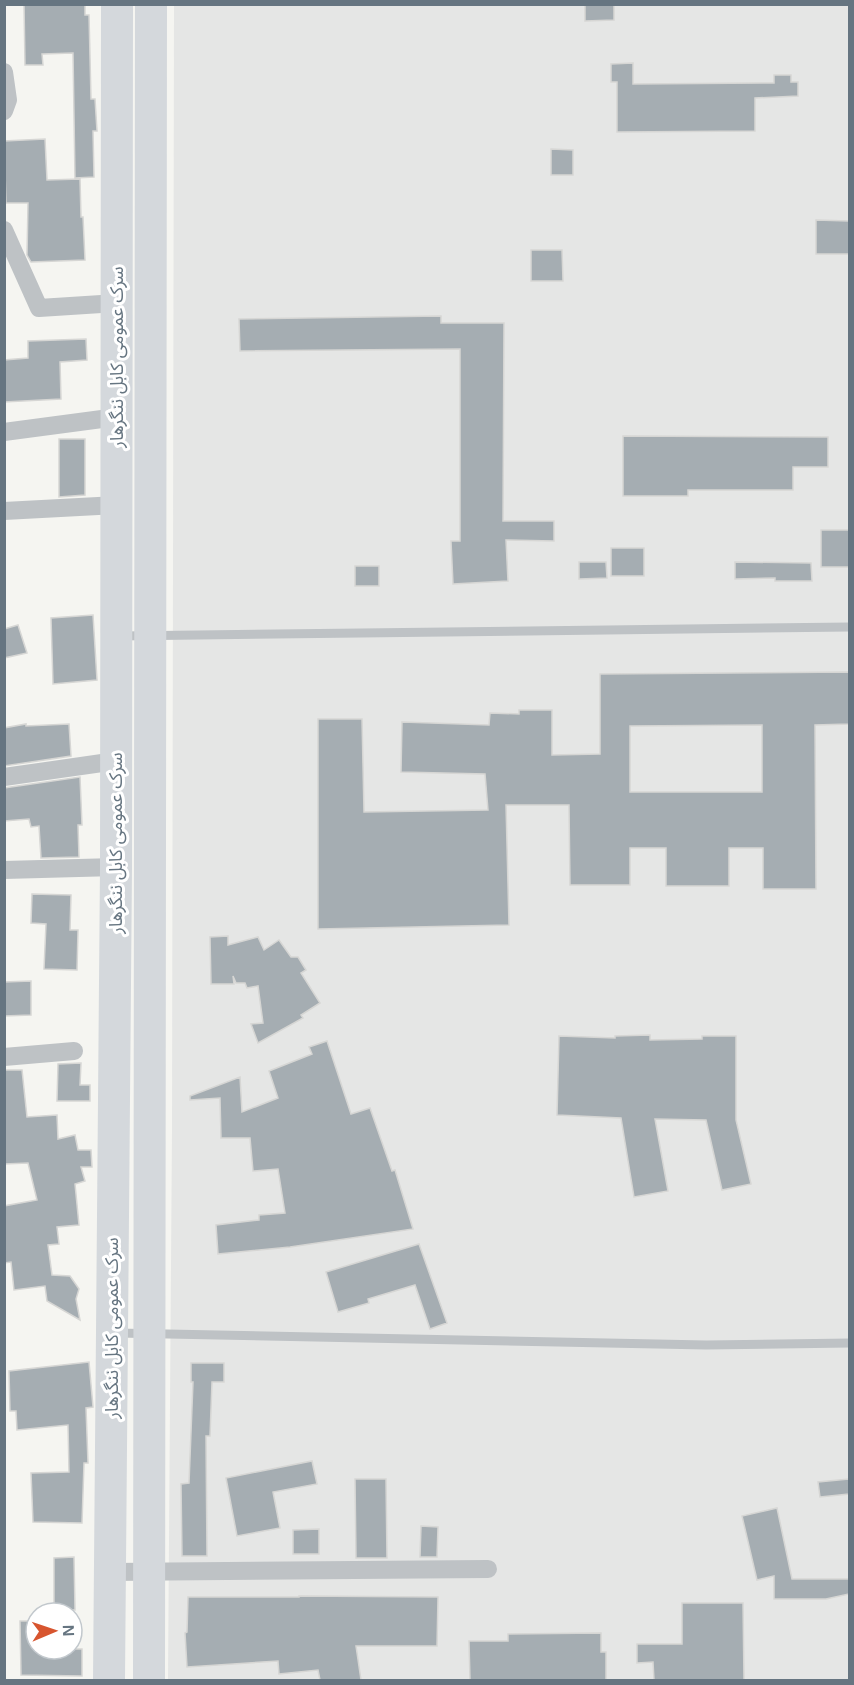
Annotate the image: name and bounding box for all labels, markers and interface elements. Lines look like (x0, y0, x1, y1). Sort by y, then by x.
street label: سرک عمومی کابل ننگرهار (107, 266, 128, 449)
street label: سرک عمومی کابل ننگرهار (106, 752, 127, 935)
street label: سرک عمومی کابل ننگرهار (102, 1237, 123, 1420)
north arrow (24, 1601, 84, 1661)
text: N (60, 1624, 77, 1637)

